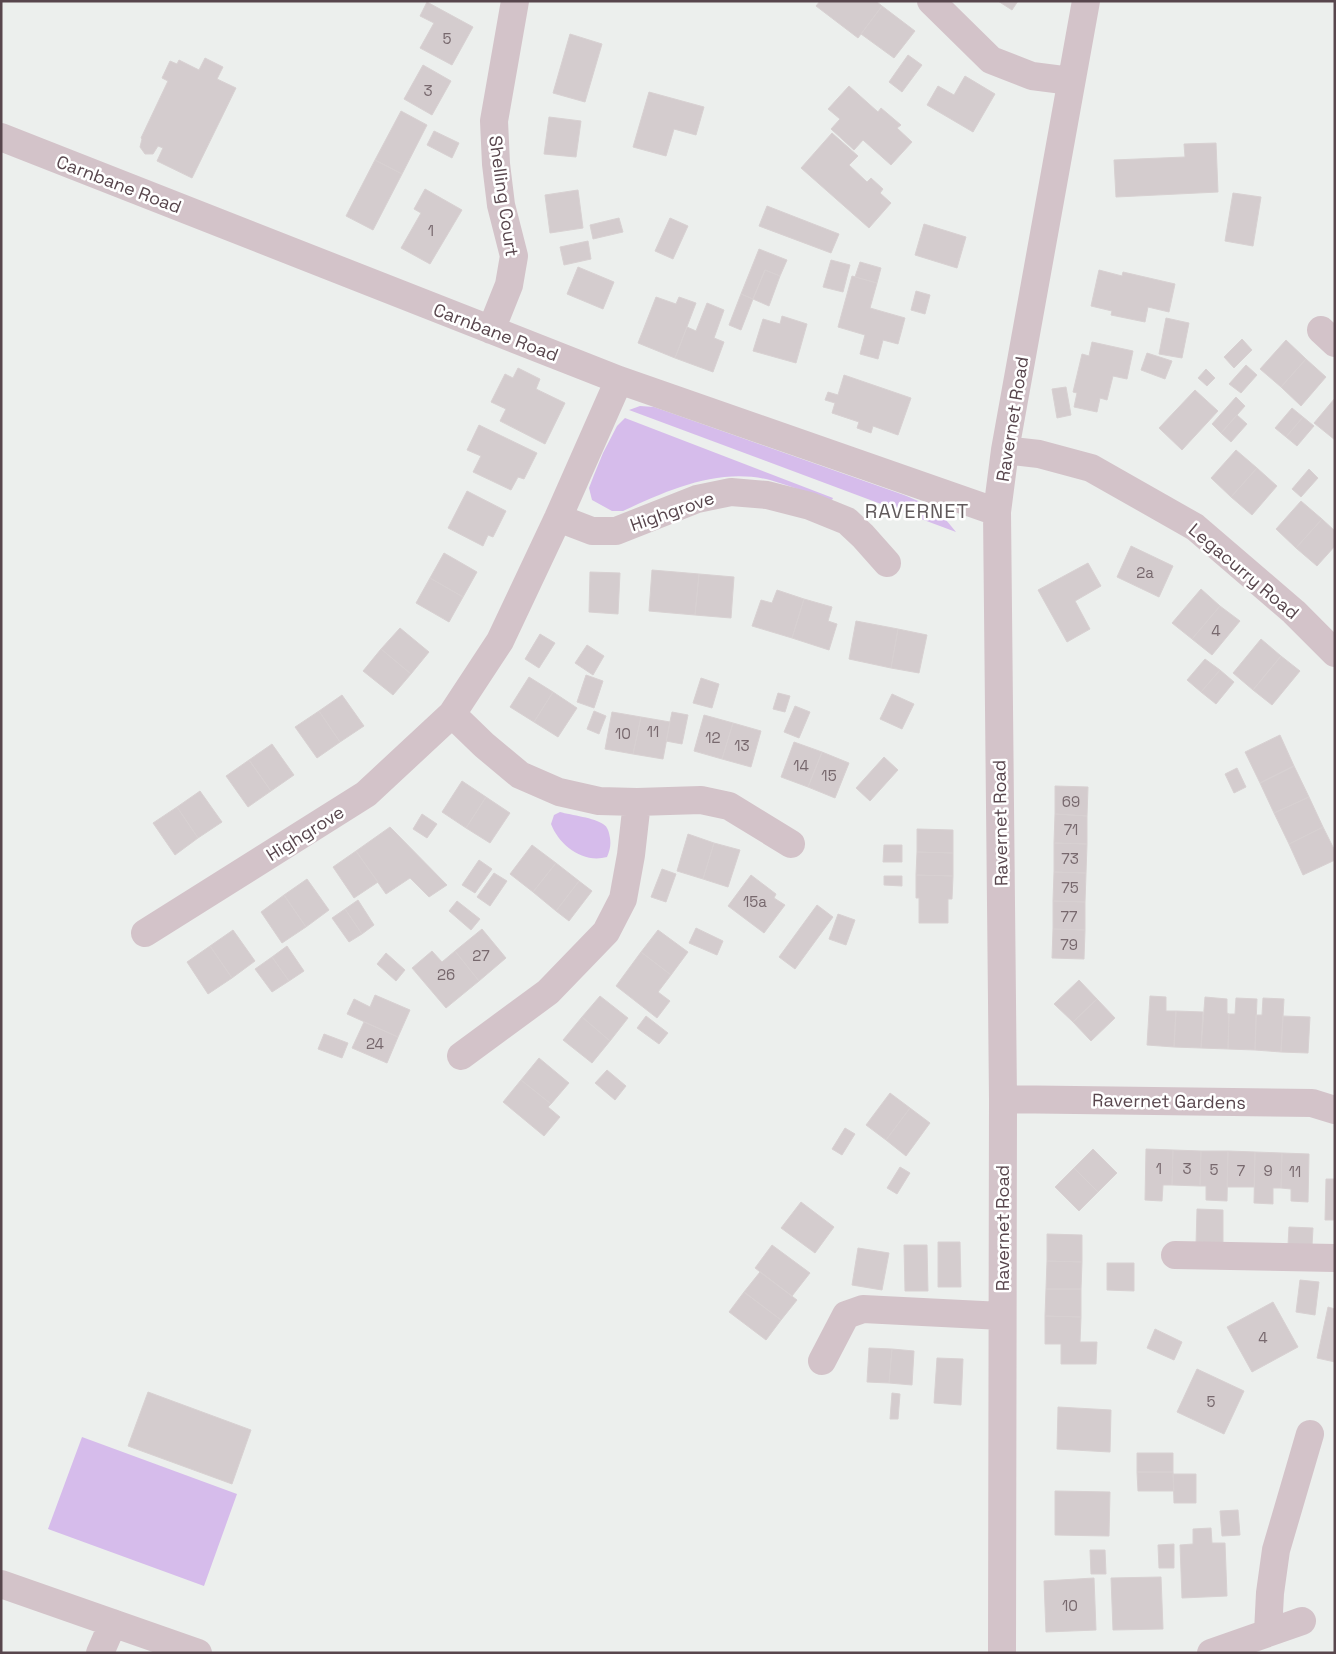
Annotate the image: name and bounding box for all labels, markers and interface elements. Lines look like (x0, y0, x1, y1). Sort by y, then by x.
house number: 5 (443, 29, 452, 48)
house number: 3 (423, 81, 433, 100)
street label: Shelling Court (484, 134, 524, 258)
street label: Carnbane Road (53, 150, 185, 218)
house number: 1 (428, 221, 434, 240)
street label: Carnbane Road (430, 298, 562, 366)
street label: Ravernet Road (991, 355, 1033, 483)
street label: Highgrove (627, 486, 717, 536)
district label: RAVERNET (865, 498, 969, 524)
street label: Legacurry Road (1184, 518, 1304, 624)
house number: 2a (1136, 563, 1154, 582)
house number: 4 (1211, 621, 1221, 640)
house number: 11 (647, 722, 659, 741)
house number: 10 (615, 724, 631, 743)
house number: 12 (705, 728, 721, 747)
house number: 13 (734, 736, 750, 755)
house number: 14 (793, 756, 809, 775)
street label: Ravernet Road (987, 760, 1013, 886)
house number: 15 (821, 766, 837, 785)
house number: 69 (1062, 792, 1080, 811)
street label: Highgrove (262, 800, 348, 866)
house number: 71 (1064, 820, 1078, 839)
house number: 73 (1061, 849, 1079, 868)
house number: 75 (1061, 878, 1079, 897)
house number: 15a (743, 892, 767, 911)
house number: 77 (1061, 907, 1077, 926)
house number: 79 (1060, 935, 1078, 954)
house number: 27 (472, 946, 490, 965)
house number: 26 (437, 965, 455, 984)
house number: 24 (366, 1034, 384, 1053)
street label: Ravernet Gardens (1092, 1088, 1246, 1114)
house number: 1 (1156, 1159, 1162, 1178)
house number: 3 (1182, 1159, 1192, 1178)
house number: 5 (1210, 1160, 1219, 1179)
house number: 7 (1237, 1161, 1245, 1180)
house number: 9 (1263, 1161, 1273, 1180)
house number: 11 (1289, 1162, 1301, 1181)
street label: Ravernet Road (991, 1165, 1014, 1291)
house number: 4 (1258, 1328, 1268, 1347)
house number: 5 (1207, 1392, 1216, 1411)
house number: 10 (1062, 1596, 1078, 1615)

